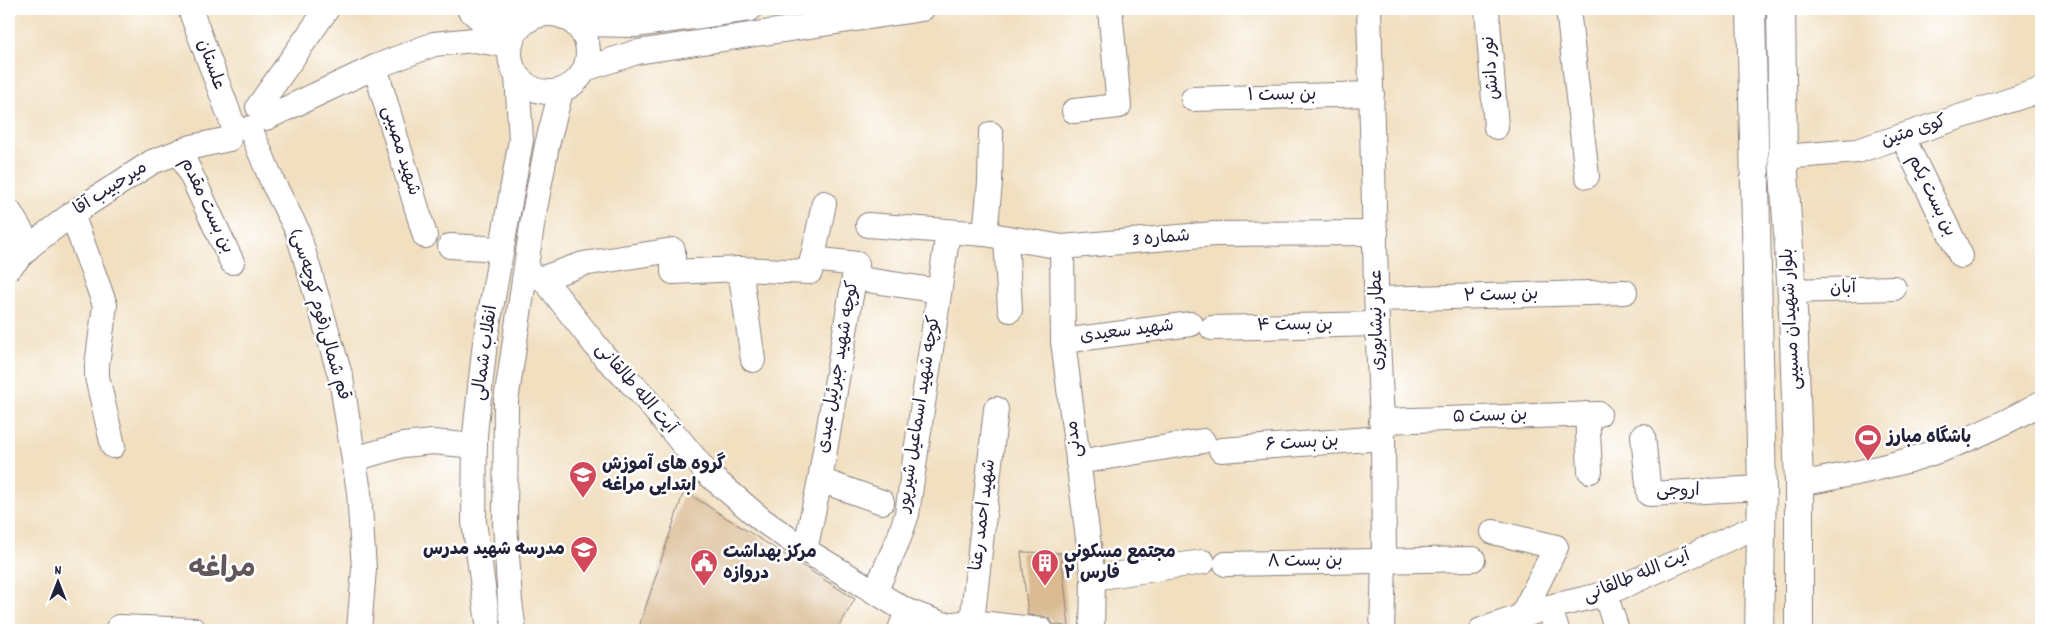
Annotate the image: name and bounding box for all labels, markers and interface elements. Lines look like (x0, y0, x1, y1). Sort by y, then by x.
street label: نور دانش (1477, 35, 1507, 101)
street label: علستان (189, 36, 231, 94)
street label: بن بست ۱ (1247, 83, 1317, 109)
street label: شهید مصیبی (374, 103, 426, 199)
street label: کوی متین (1878, 110, 1950, 154)
street label: بن بست یکم (1900, 151, 1962, 241)
street label: بن بست مقدم (173, 154, 239, 258)
street label: میرحبیب آقا (69, 156, 153, 222)
street label: شماره 3 (1131, 224, 1191, 254)
street label: قم شمالی(قوم کوچه‌سی) (283, 227, 355, 403)
street label: بلوار شهیدان مسیبی (1776, 247, 1808, 391)
street label: عطار نیشابوری (1365, 269, 1391, 371)
street label: آبان (1830, 276, 1858, 302)
street label: کوچه شهید جبرئیل عبدی (812, 279, 867, 455)
street label: بن بست ۲ (1463, 282, 1539, 310)
street label: انقلاب شمالی (467, 304, 505, 402)
street label: بن بست ۴ (1257, 313, 1333, 339)
street label: کوچه شهید اسماعیل شیرپور (892, 314, 948, 516)
street label: شهید سعیدی (1078, 314, 1176, 350)
street label: آیت الله طالقانی (588, 338, 683, 441)
street label: بن بست ۵ (1452, 403, 1528, 431)
street label: مدنی (1060, 419, 1090, 459)
sports icon: باشگاه مبارز (1853, 423, 1883, 462)
place label: باشگاه مبارز (1885, 425, 1971, 451)
street label: بن بست ۶ (1264, 429, 1340, 459)
place label: گروه های آموزش ابتدایی مراغه (602, 452, 726, 499)
street label: شهید احمد رعنا (965, 458, 1003, 572)
school or university icon: گروه های آموزش ابتدایی مراغه (568, 460, 598, 499)
street label: اروجی (1656, 479, 1700, 504)
school or university icon: مدرسه شهید مدرس (569, 535, 599, 574)
place label: مدرسه شهید مدرس (423, 538, 565, 563)
place label: مرکز بهداشت دروازه (723, 541, 817, 587)
place label: مجتمع مسکونی فارس ۲ (1064, 541, 1176, 587)
street label: آیت الله طالقانی (1580, 544, 1696, 610)
public building icon: مرکز بهداشت دروازه (689, 548, 719, 587)
building icon: مجتمع مسکونی فارس ۲ (1030, 548, 1060, 587)
street label: بن بست ۸ (1267, 549, 1343, 575)
district label: مراغه (189, 551, 255, 591)
north arrow (32, 556, 82, 606)
text: N (55, 561, 62, 581)

